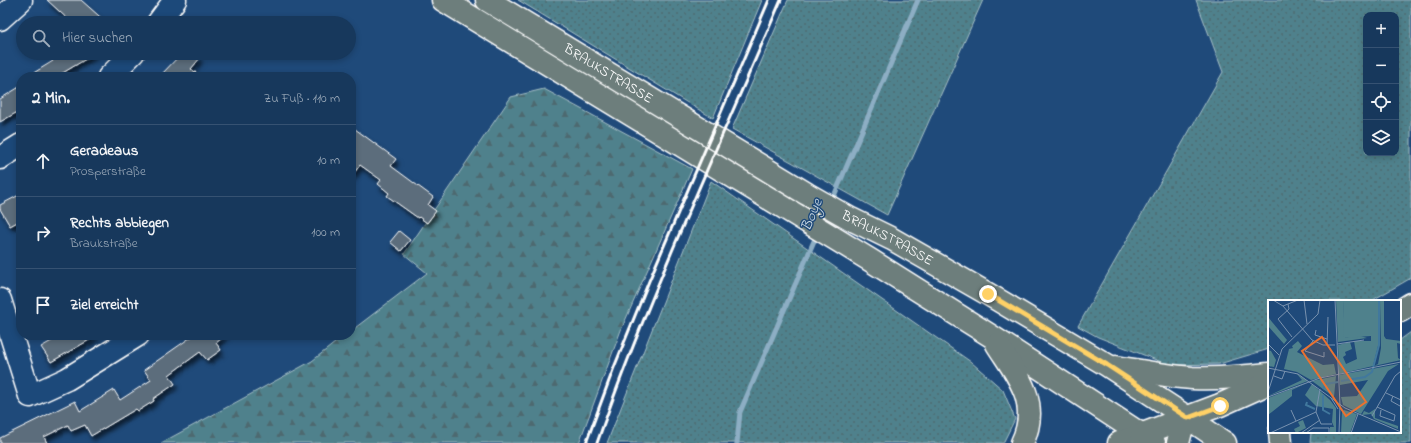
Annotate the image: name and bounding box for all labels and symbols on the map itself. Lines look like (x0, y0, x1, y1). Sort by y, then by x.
street label: BRAUKSTRASSE (559, 38, 657, 109)
water label: Boye (795, 194, 830, 235)
street label: BRAUKSTRASSE (837, 205, 937, 271)
route end (979, 285, 997, 303)
inset map (1268, 300, 1401, 433)
route start (1211, 397, 1229, 415)

